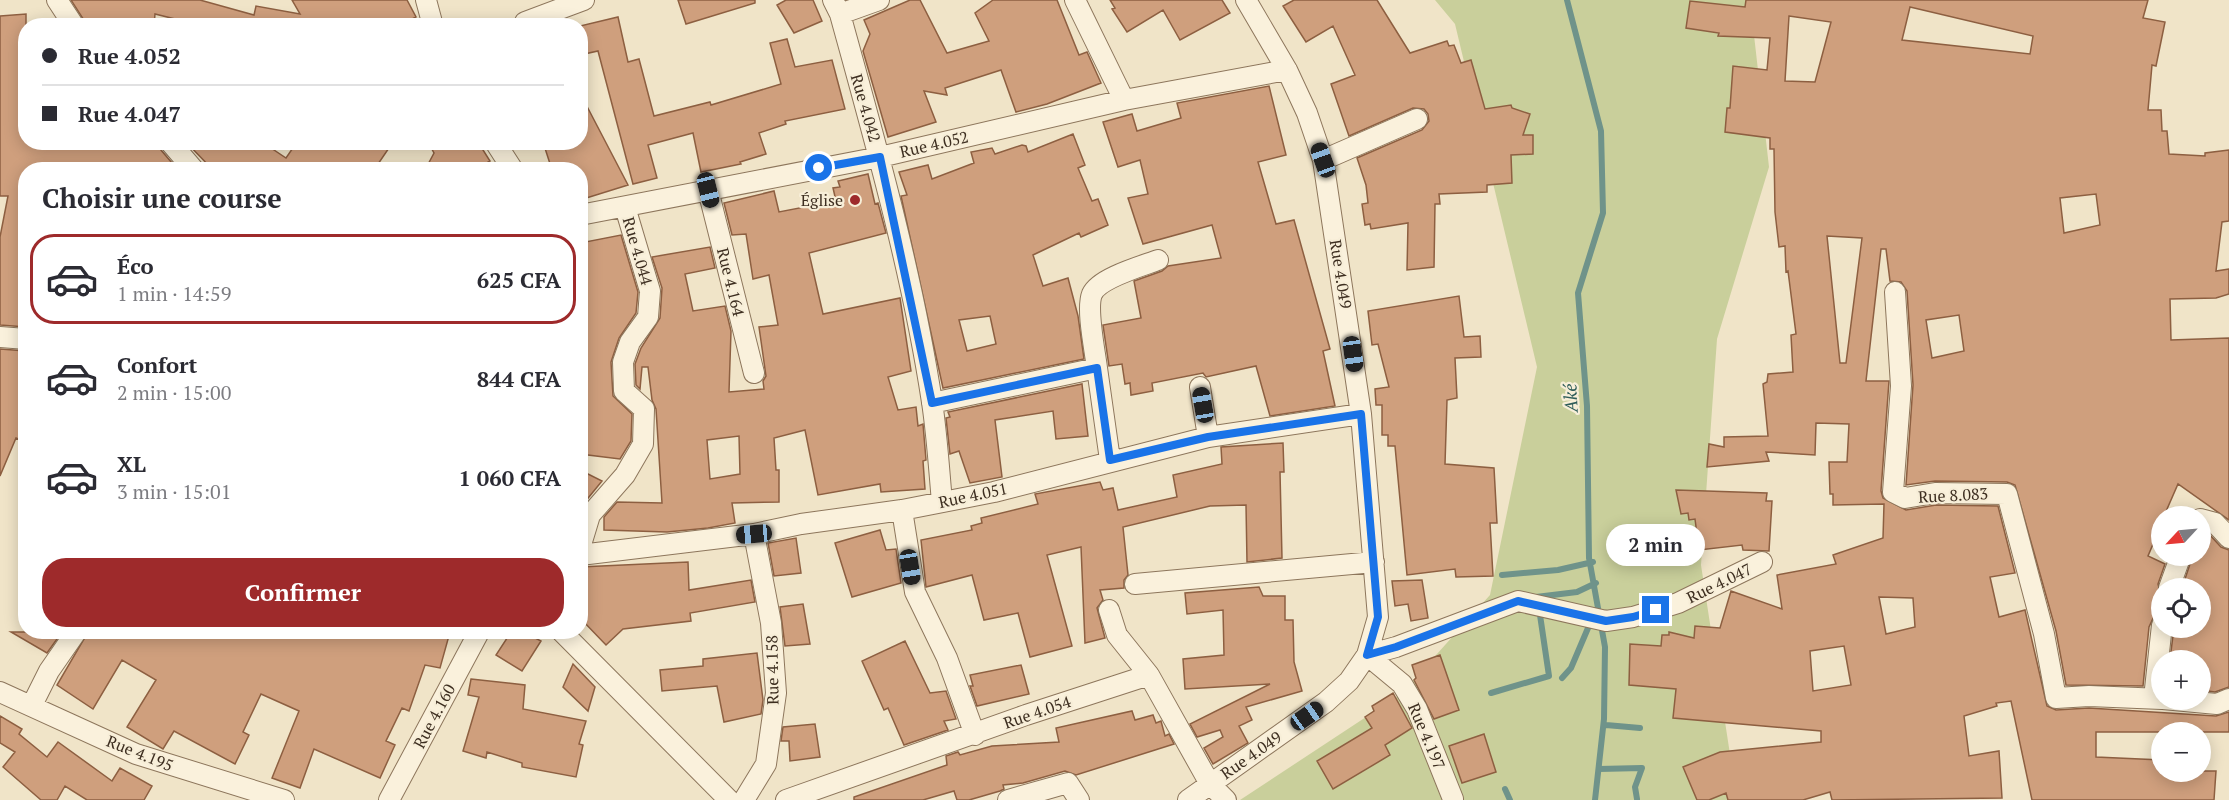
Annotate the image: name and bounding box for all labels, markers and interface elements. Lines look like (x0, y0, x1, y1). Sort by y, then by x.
text: Rue 4.052 (78, 41, 181, 70)
street label: Rue 4.042 (846, 71, 886, 145)
text: Rue 4.047 (78, 99, 181, 128)
street label: Rue 4.052 (897, 125, 971, 163)
car (1308, 140, 1338, 180)
route start (805, 154, 832, 181)
car (695, 170, 721, 210)
text: Choisir une course (42, 180, 282, 216)
place label: Église (801, 189, 843, 211)
marker: Église (848, 193, 862, 207)
street label: Rue 4.044 (618, 214, 658, 288)
street label: Rue 4.049 (1325, 238, 1357, 310)
street label: Rue 4.164 (712, 245, 750, 319)
text: Éco (117, 251, 154, 280)
icon: car (45, 252, 99, 306)
text: 625 CFA (477, 265, 561, 294)
text: 1 min · 14:59 (117, 280, 231, 307)
car (1342, 335, 1364, 373)
text: Confort (117, 350, 197, 379)
icon: car (45, 351, 99, 405)
text: 844 CFA (477, 364, 561, 393)
text: 2 min · 15:00 (117, 379, 231, 406)
water label: Aké (1557, 382, 1583, 414)
car (1191, 386, 1215, 424)
text: XL (117, 449, 146, 478)
icon: car (45, 450, 99, 504)
text: 1 060 CFA (458, 463, 561, 492)
street label: Rue 4.051 (937, 477, 1009, 513)
text: 3 min · 15:01 (117, 478, 231, 505)
street label: Rue 8.083 (1918, 482, 1988, 508)
north arrow (2151, 506, 2211, 566)
map controls (2151, 506, 2211, 782)
car (735, 523, 773, 545)
callout: 2 min (1606, 523, 1706, 565)
text: 2 min (1628, 531, 1683, 558)
car (898, 548, 922, 586)
button: Confirmer (42, 558, 564, 627)
street label: Rue 4.047 (1683, 558, 1755, 608)
button: locate (2151, 578, 2211, 638)
route end (1642, 596, 1669, 623)
street label: Rue 4.158 (760, 635, 784, 705)
button: + (2151, 650, 2211, 710)
street label: Rue 4.160 (408, 680, 460, 752)
street label: Rue 4.054 (1000, 690, 1074, 734)
car (1287, 698, 1327, 734)
street label: Rue 4.197 (1403, 700, 1451, 772)
button: − (2151, 722, 2211, 782)
street label: Rue 4.049 (1216, 726, 1286, 784)
street label: Rue 4.195 (103, 730, 177, 776)

